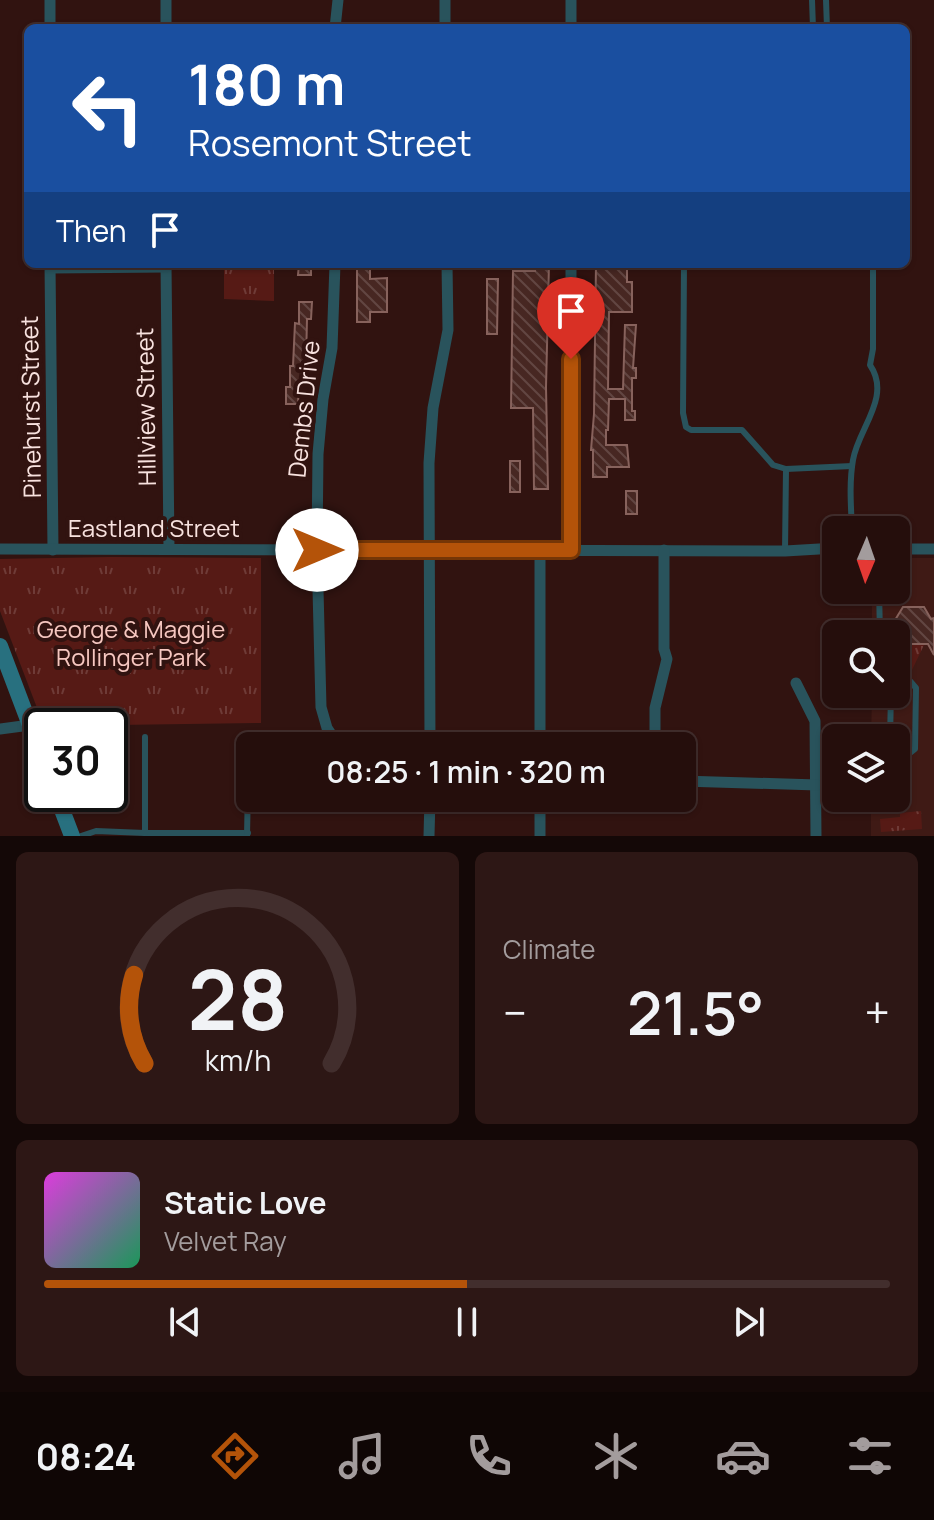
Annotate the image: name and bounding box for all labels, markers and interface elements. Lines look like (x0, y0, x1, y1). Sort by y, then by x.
text: 180 m (188, 45, 345, 122)
icon: left (56, 56, 160, 160)
text: Rosemont Street (188, 118, 472, 167)
icon: arrive (143, 208, 187, 252)
text: Then (56, 210, 127, 251)
pin (537, 277, 605, 359)
icon: arrive (549, 289, 593, 333)
street label: Pinehurst Street (12, 315, 48, 499)
street label: Hillview Street (127, 328, 163, 486)
street label: Dembs Drive (279, 339, 327, 479)
position arrow (275, 508, 359, 592)
street label: Eastland Street (68, 511, 240, 544)
north arrow (822, 516, 910, 604)
map controls (822, 516, 910, 812)
park label: George & Maggie Rollinger Park (37, 612, 225, 673)
button: search (822, 620, 910, 708)
speed limit sign: 30 (24, 708, 128, 812)
button: layers (822, 724, 910, 812)
text: 08:25 · 1 min · 320 m (326, 751, 606, 792)
text: Climate (503, 931, 595, 967)
text: 28 (187, 941, 288, 1055)
text: 21.5° (627, 971, 764, 1053)
text: − (503, 982, 527, 1042)
text: + (865, 982, 890, 1042)
text: km/h (204, 1041, 271, 1080)
text: Static Love (164, 1182, 327, 1223)
text: Velvet Ray (164, 1223, 287, 1259)
icon: previous (163, 1300, 207, 1344)
icon: pause (445, 1300, 489, 1344)
icon: next (727, 1300, 771, 1344)
icon: directions (207, 1428, 263, 1484)
icon: music (334, 1428, 390, 1484)
icon: phone (461, 1428, 517, 1484)
icon: climate (588, 1428, 644, 1484)
icon: car (715, 1428, 771, 1484)
icon: filters (842, 1428, 898, 1484)
text: 08:24 (36, 1432, 136, 1481)

